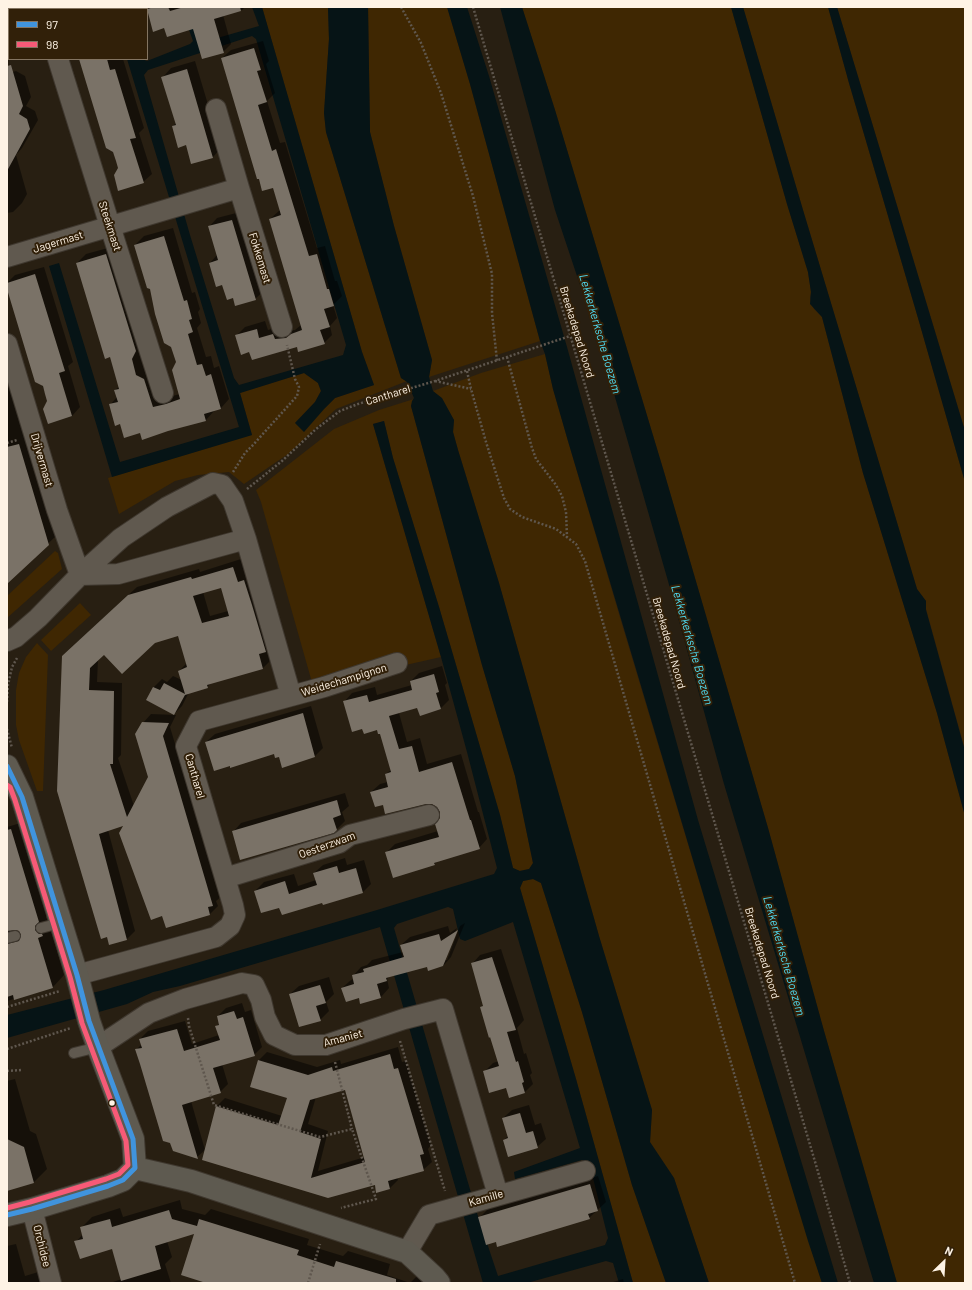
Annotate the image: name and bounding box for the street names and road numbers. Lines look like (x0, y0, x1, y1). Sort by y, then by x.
street label: Steekmast (96, 199, 124, 253)
street label: Jagermast (31, 228, 85, 256)
street label: Fokkemast (246, 231, 274, 285)
street label: Breekadepad Noord (557, 285, 597, 379)
street label: Cantharel (364, 382, 412, 408)
street label: Drijvermast (28, 432, 56, 488)
street label: Breekadepad Noord (650, 596, 688, 690)
street label: Weidechampignon (300, 661, 388, 699)
street label: Cantharel (182, 752, 208, 800)
street label: Oesterzwam (297, 829, 357, 861)
street label: Breekadepad Noord (742, 906, 782, 1000)
street label: Amaniet (322, 1026, 364, 1050)
street label: Kamille (467, 1187, 505, 1209)
street label: Orchidee (30, 1224, 54, 1268)

